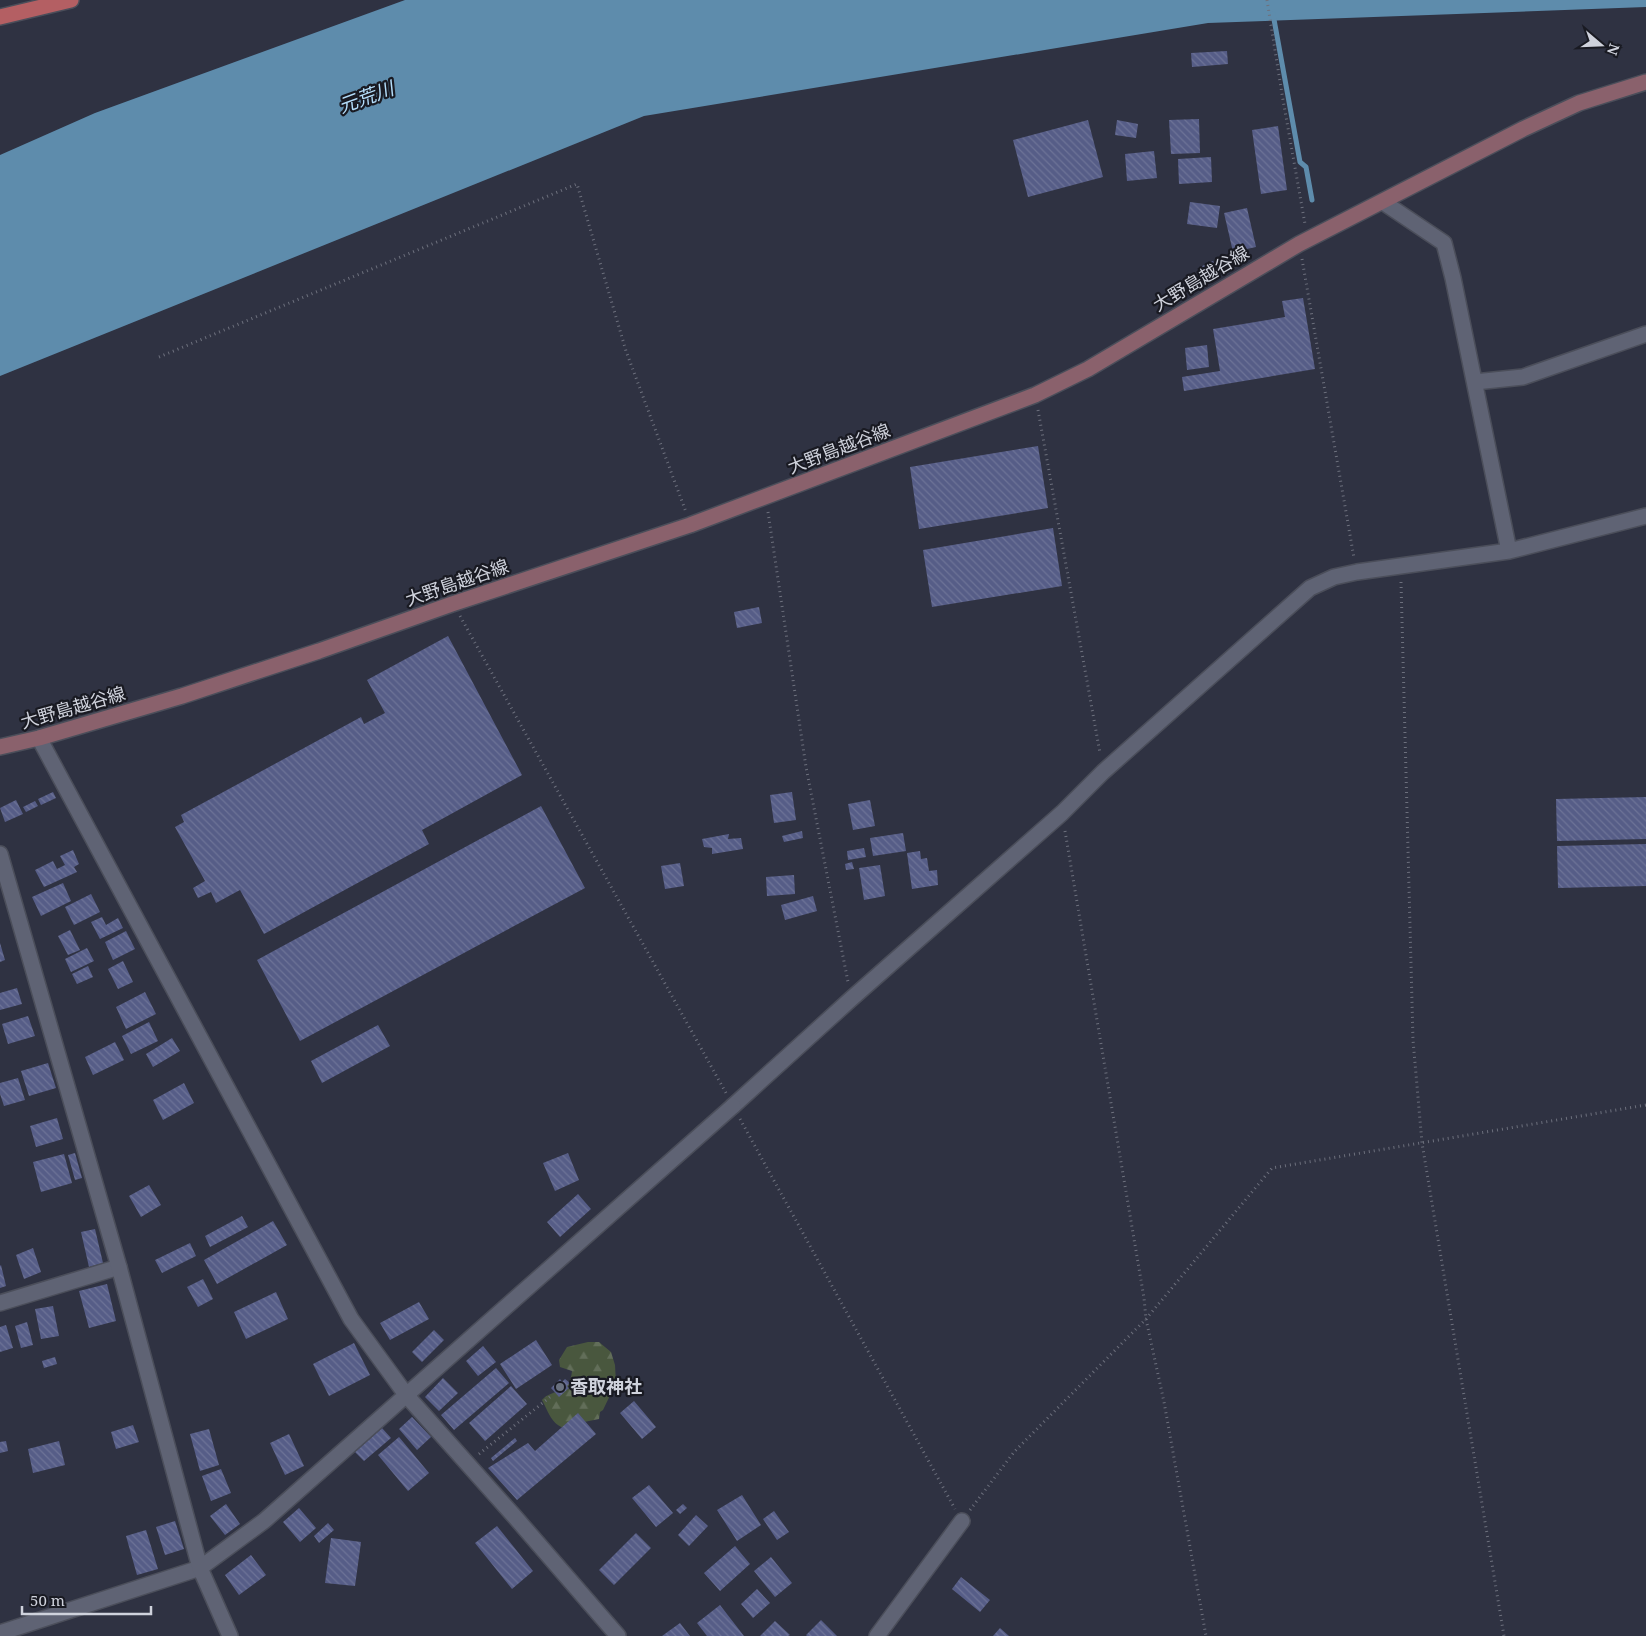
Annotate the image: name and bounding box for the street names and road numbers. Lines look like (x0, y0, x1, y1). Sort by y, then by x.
street label: 大野島越谷線 (1148, 240, 1253, 316)
street label: 大野島越谷線 (784, 418, 893, 479)
street label: 大野島越谷線 (402, 553, 512, 611)
street label: 大野島越谷線 (18, 681, 128, 733)

